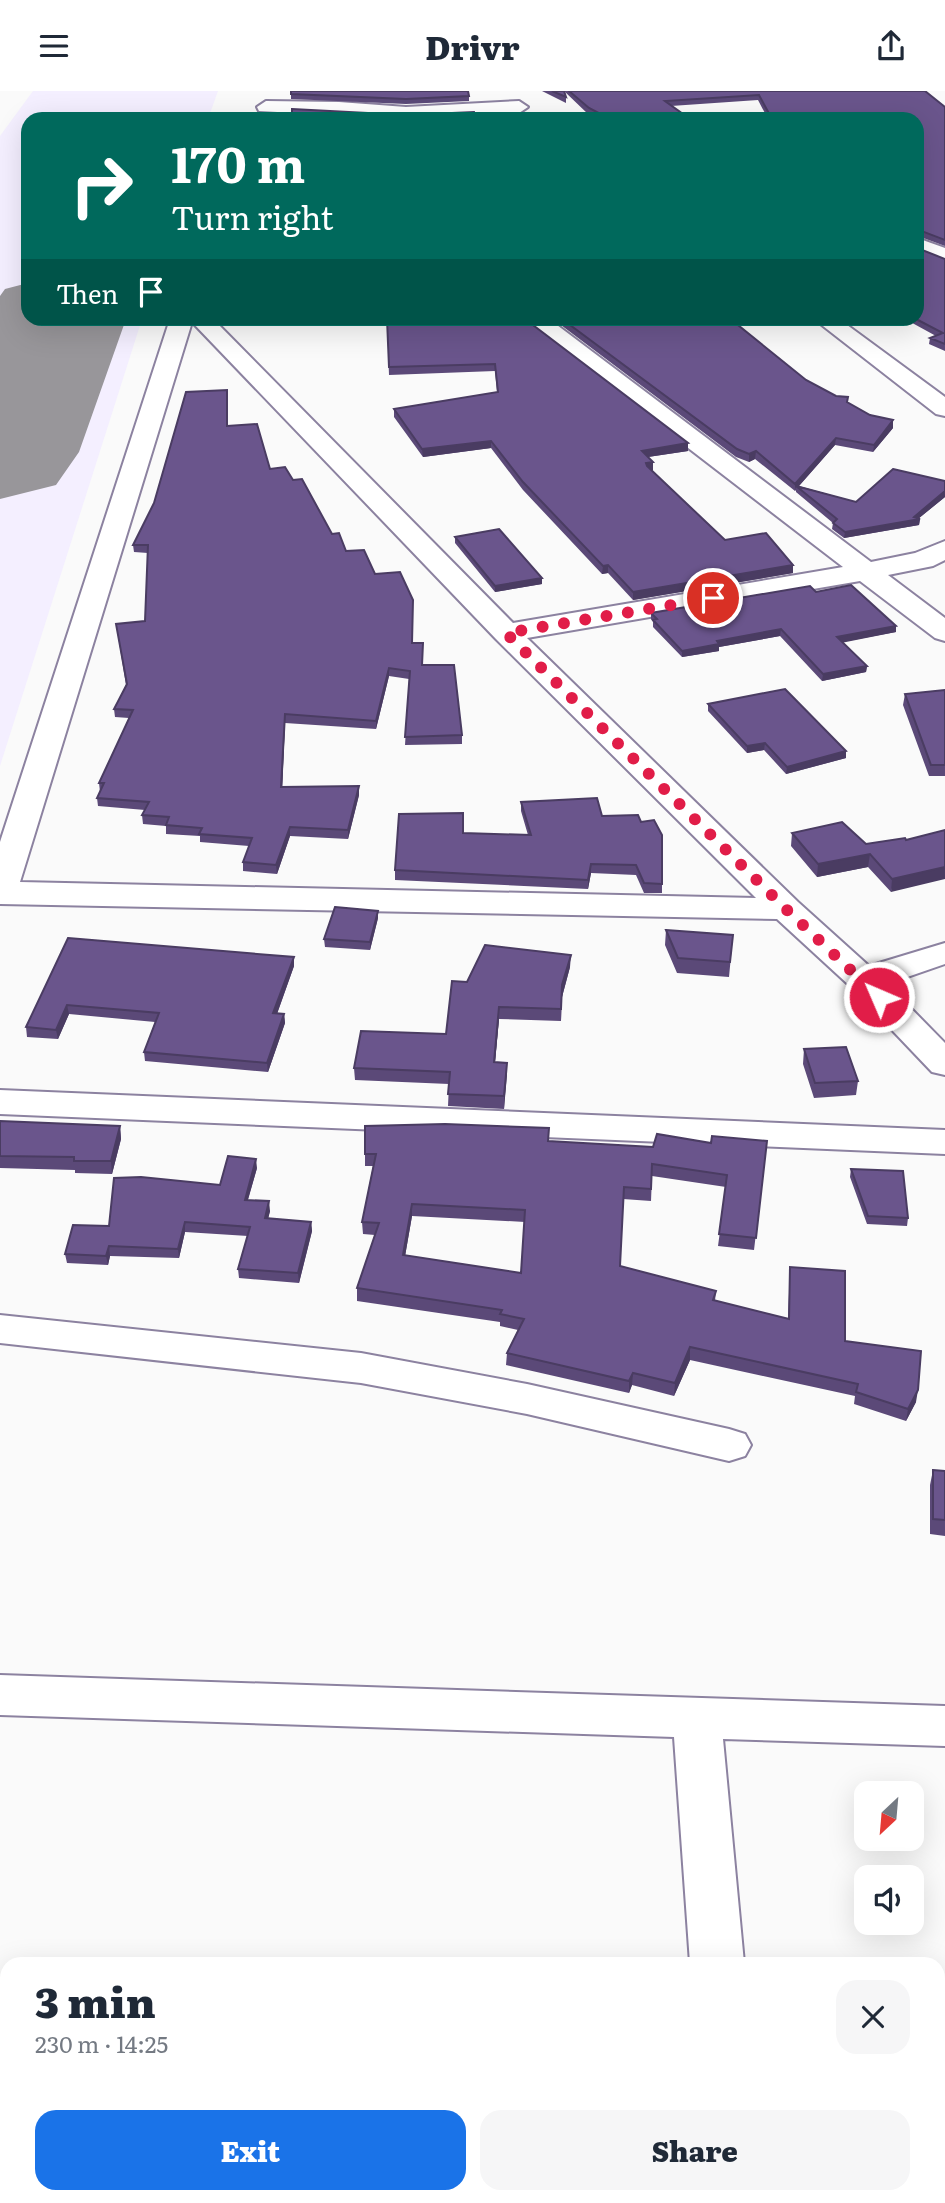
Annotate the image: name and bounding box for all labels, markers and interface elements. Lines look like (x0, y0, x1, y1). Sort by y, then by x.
text: Drivr (425, 22, 520, 70)
icon: menu (35, 27, 73, 65)
icon: share (872, 27, 910, 65)
text: 170 m (171, 125, 305, 198)
icon: right (56, 140, 147, 231)
text: Turn right (171, 192, 333, 240)
text: Then (56, 273, 118, 312)
icon: arrive (132, 273, 170, 311)
pin (683, 568, 743, 628)
icon: arrive (694, 579, 732, 617)
position arrow (842, 960, 916, 1034)
north arrow (854, 1781, 924, 1851)
map controls (854, 1781, 924, 1935)
button: sound (854, 1865, 924, 1935)
text: 3 min (35, 1969, 156, 2031)
button: close (836, 1980, 910, 2054)
text: 230 m · 14:25 (35, 2026, 168, 2060)
button: Exit (35, 2110, 466, 2190)
button: Share (480, 2110, 910, 2190)

